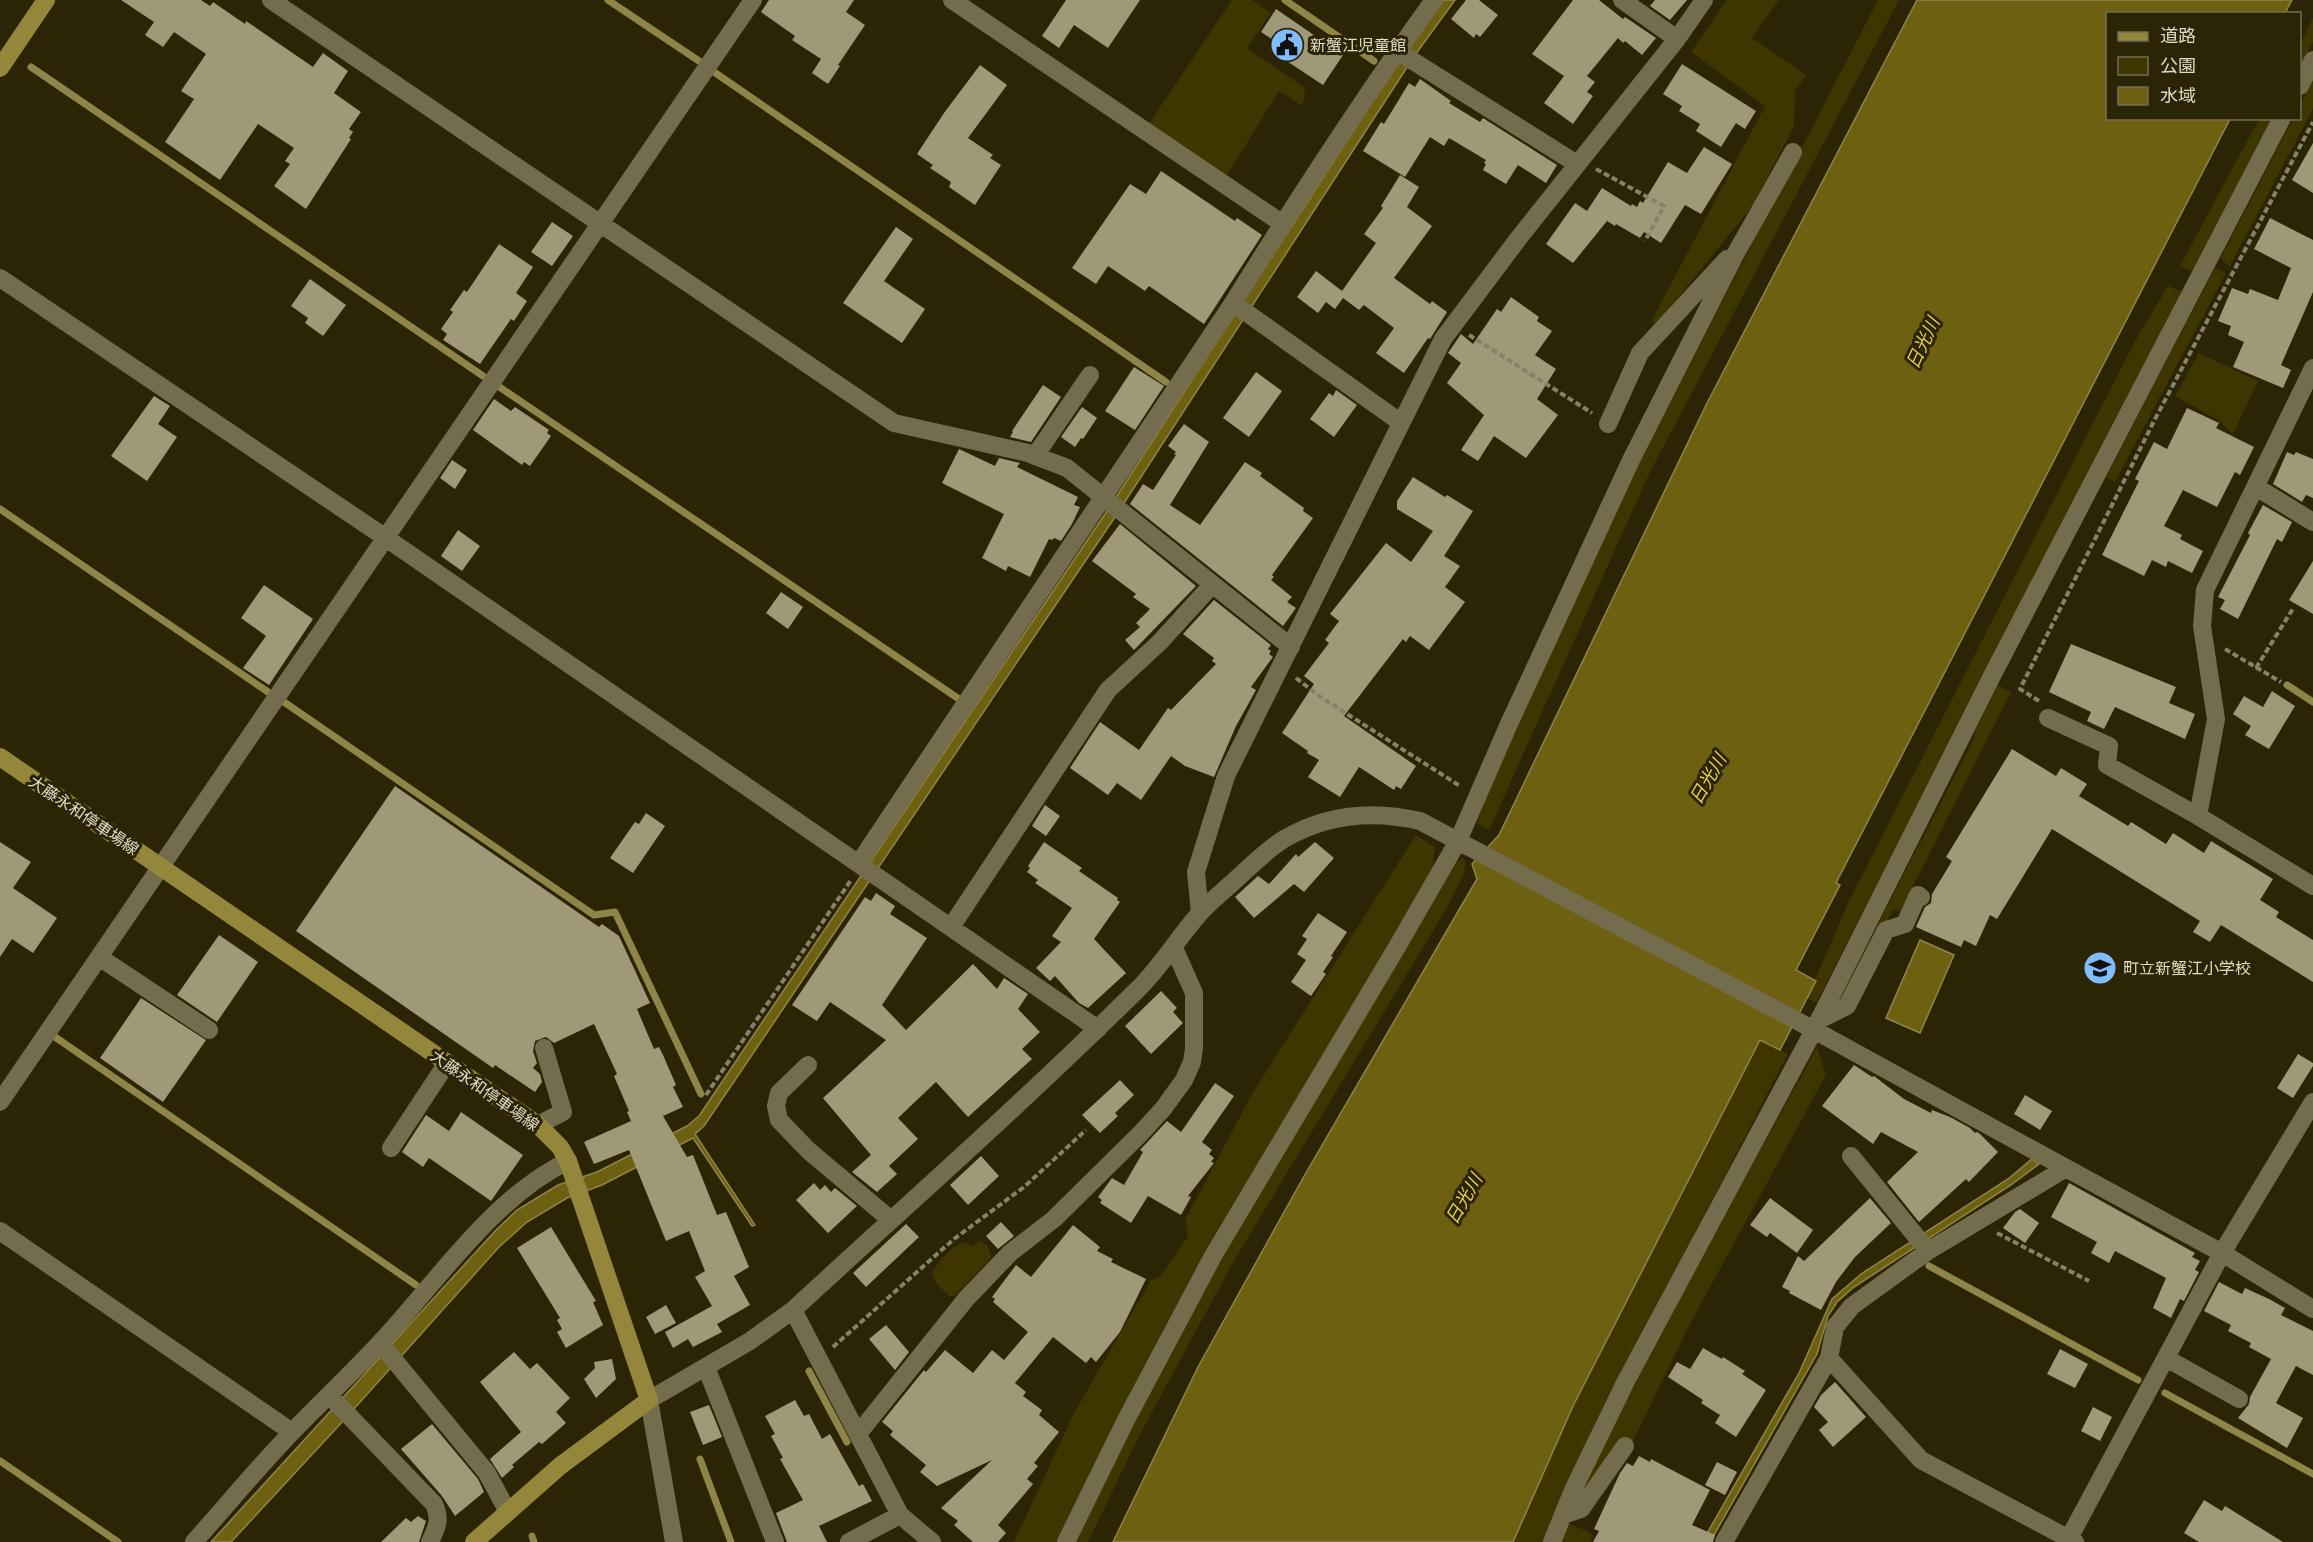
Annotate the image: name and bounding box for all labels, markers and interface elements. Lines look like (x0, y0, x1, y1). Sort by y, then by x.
legend (2106, 12, 2301, 120)
text: 道路 (2160, 25, 2196, 47)
public building icon: 新蟹江児童館 (1269, 27, 1305, 63)
place label: 新蟹江児童館 (1310, 36, 1406, 55)
text: 公園 (2160, 55, 2196, 77)
text: 水域 (2160, 85, 2196, 107)
water label: 日光川 (1902, 312, 1945, 372)
water label: 日光川 (1685, 748, 1732, 808)
street label: 大藤永和停車場線 (25, 772, 142, 859)
school or university icon: 町立新蟹江小学校 (2082, 950, 2118, 986)
place label: 町立新蟹江小学校 (2123, 959, 2251, 978)
street label: 大藤永和停車場線 (427, 1046, 543, 1135)
water label: 日光川 (1441, 1168, 1488, 1228)

